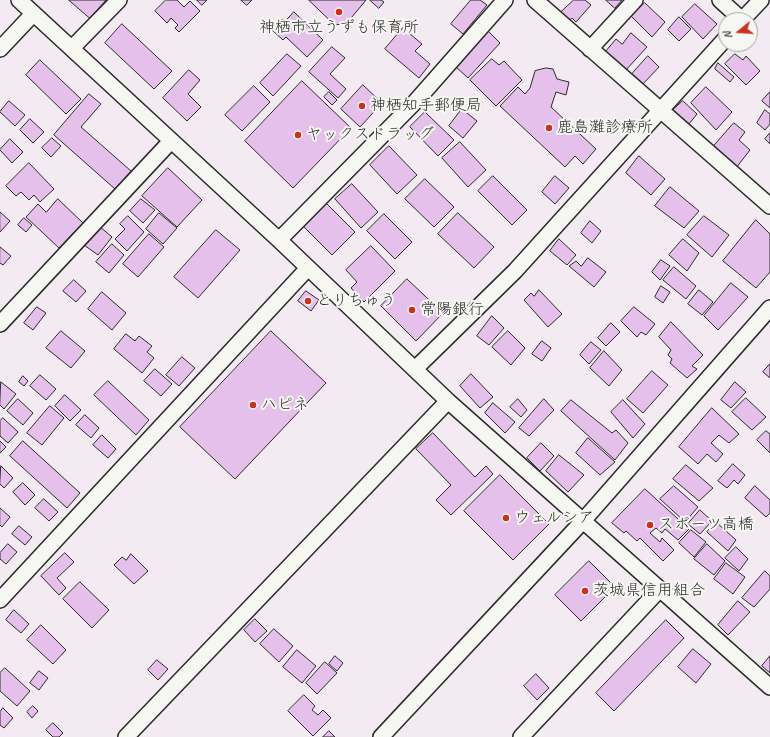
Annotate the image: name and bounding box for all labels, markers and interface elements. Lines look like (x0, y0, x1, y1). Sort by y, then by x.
marker: 神栖市立うずも保育所 (334, 7, 344, 17)
north arrow (718, 12, 758, 52)
place label: 神栖市立うずも保育所 (259, 18, 419, 38)
text: N (720, 30, 735, 41)
place label: 神栖知手郵便局 (370, 96, 482, 116)
marker: 神栖知手郵便局 (357, 101, 367, 111)
place label: 鹿島灘診療所 (557, 118, 653, 138)
marker: 鹿島灘診療所 (544, 123, 554, 133)
place label: ヤックスドラッグ (306, 125, 434, 145)
marker: ヤックスドラッグ (293, 130, 303, 140)
place label: とりちゅう (316, 291, 396, 311)
marker: とりちゅう (303, 296, 313, 306)
place label: 常陽銀行 (420, 300, 484, 320)
marker: 常陽銀行 (407, 305, 417, 315)
place label: ハピネ (261, 395, 309, 415)
marker: ハピネ (248, 400, 258, 410)
place label: ウェルシア (514, 508, 594, 528)
marker: ウェルシア (501, 513, 511, 523)
place label: スポーツ高橋 (658, 515, 754, 535)
marker: スポーツ高橋 (645, 520, 655, 530)
place label: 茨城県信用組合 (593, 581, 705, 601)
marker: 茨城県信用組合 (580, 586, 590, 596)

